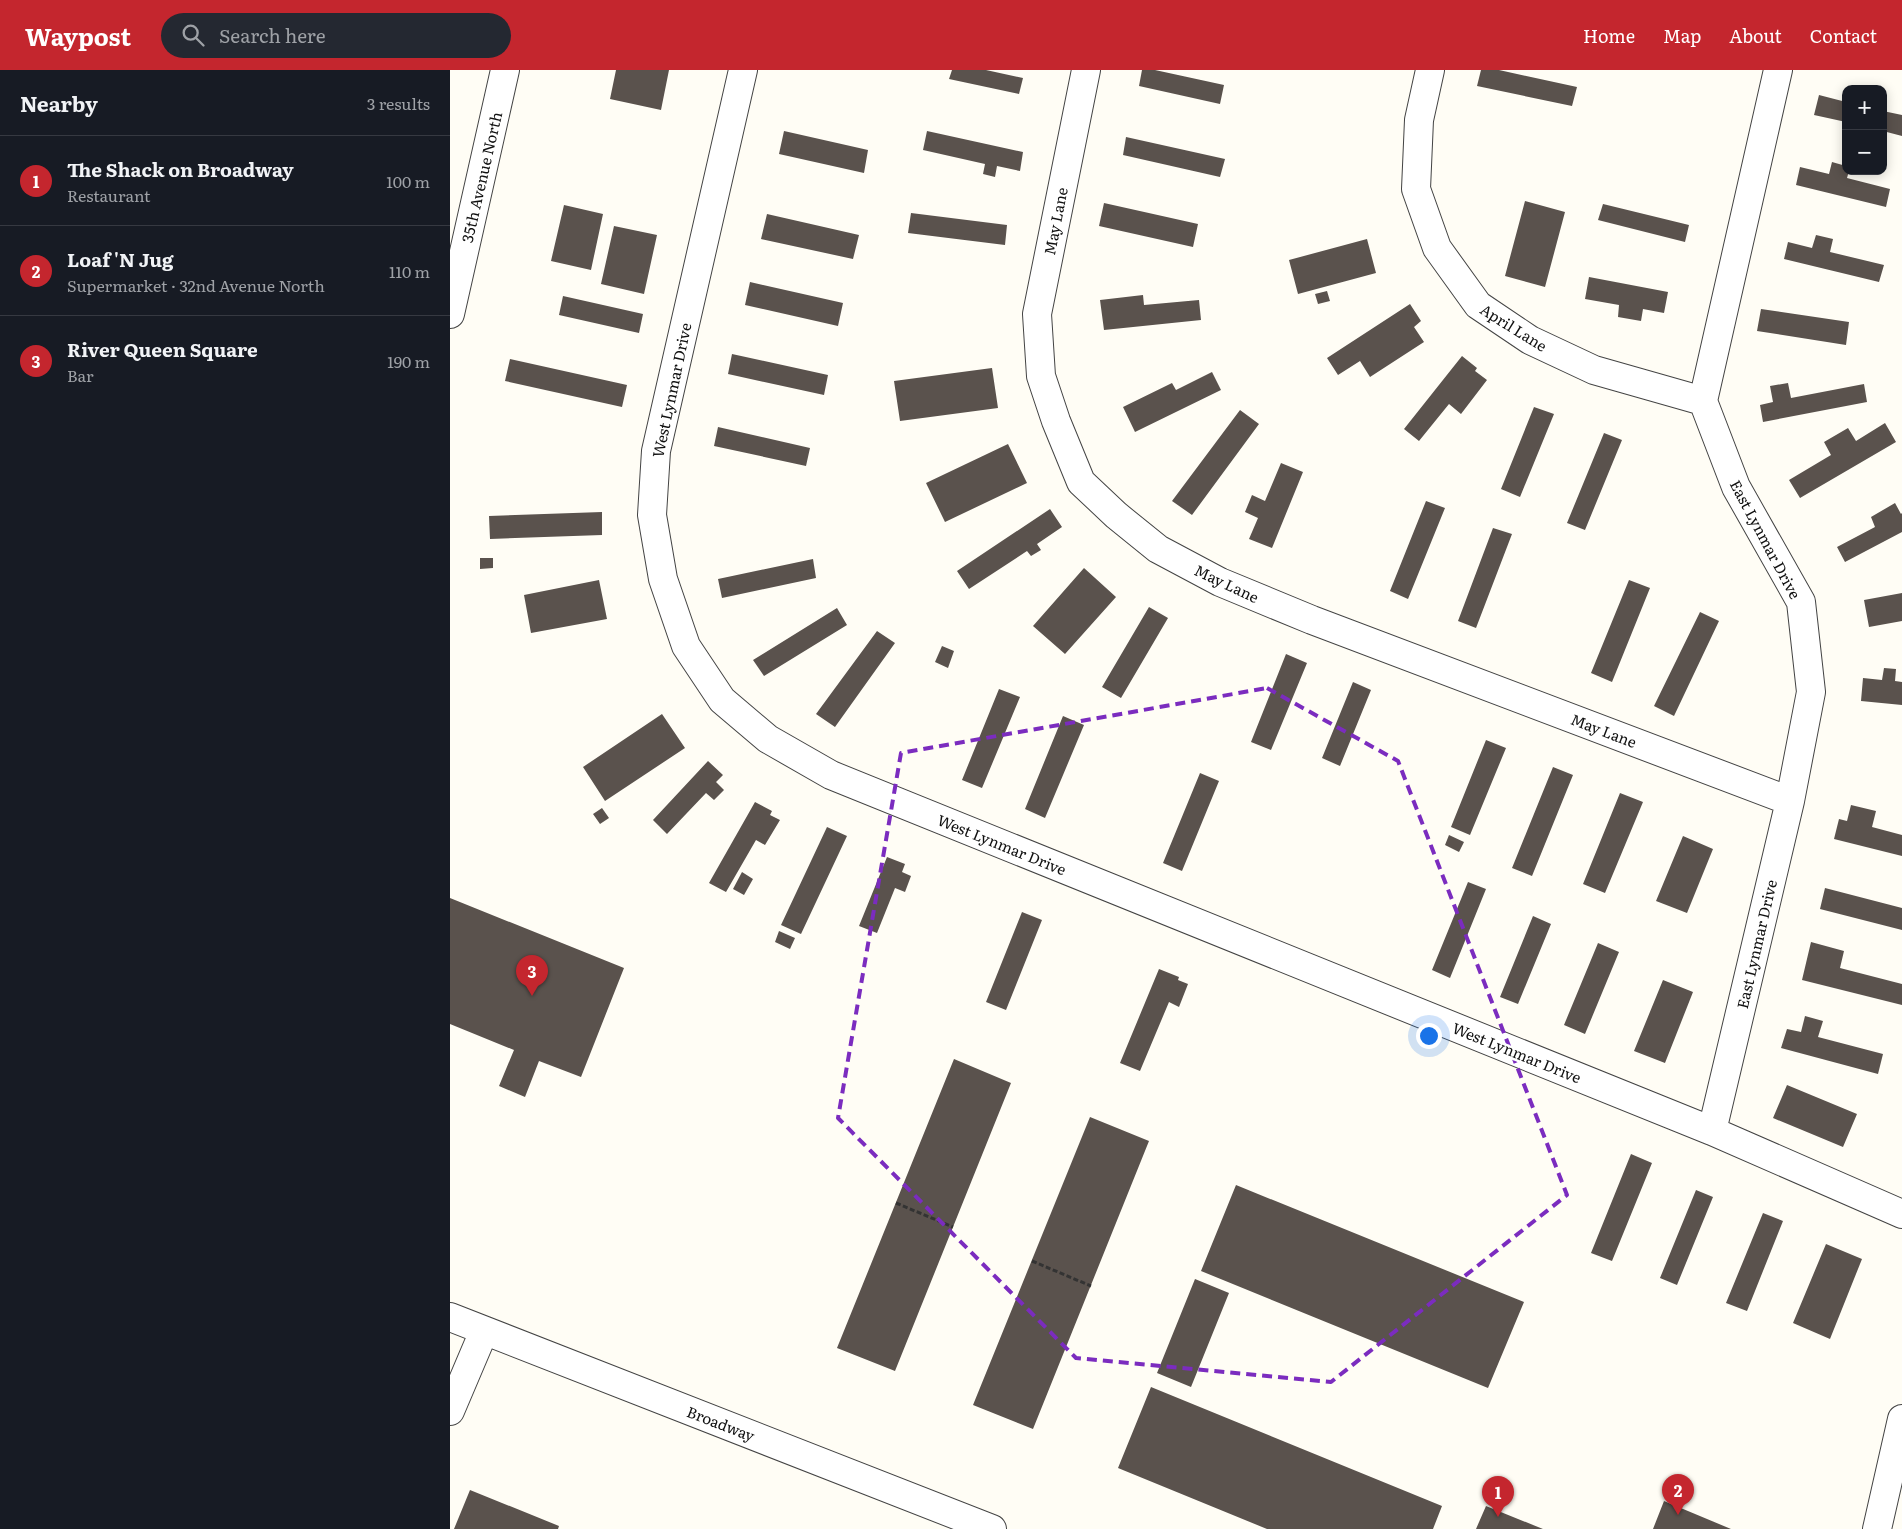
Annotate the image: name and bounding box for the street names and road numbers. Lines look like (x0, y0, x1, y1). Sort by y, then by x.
street label: 35th Avenue North (455, 109, 507, 245)
street label: May Lane (1037, 185, 1073, 257)
street label: April Lane (1476, 297, 1552, 357)
street label: West Lynmar Drive (645, 320, 697, 460)
street label: East Lynmar Drive (1725, 475, 1807, 603)
street label: May Lane (1191, 558, 1263, 608)
street label: May Lane (1568, 707, 1640, 753)
street label: West Lynmar Drive (934, 808, 1070, 880)
street label: East Lynmar Drive (1730, 877, 1782, 1011)
street label: West Lynmar Drive (1449, 1016, 1585, 1088)
street label: Broadway (684, 1399, 759, 1447)

